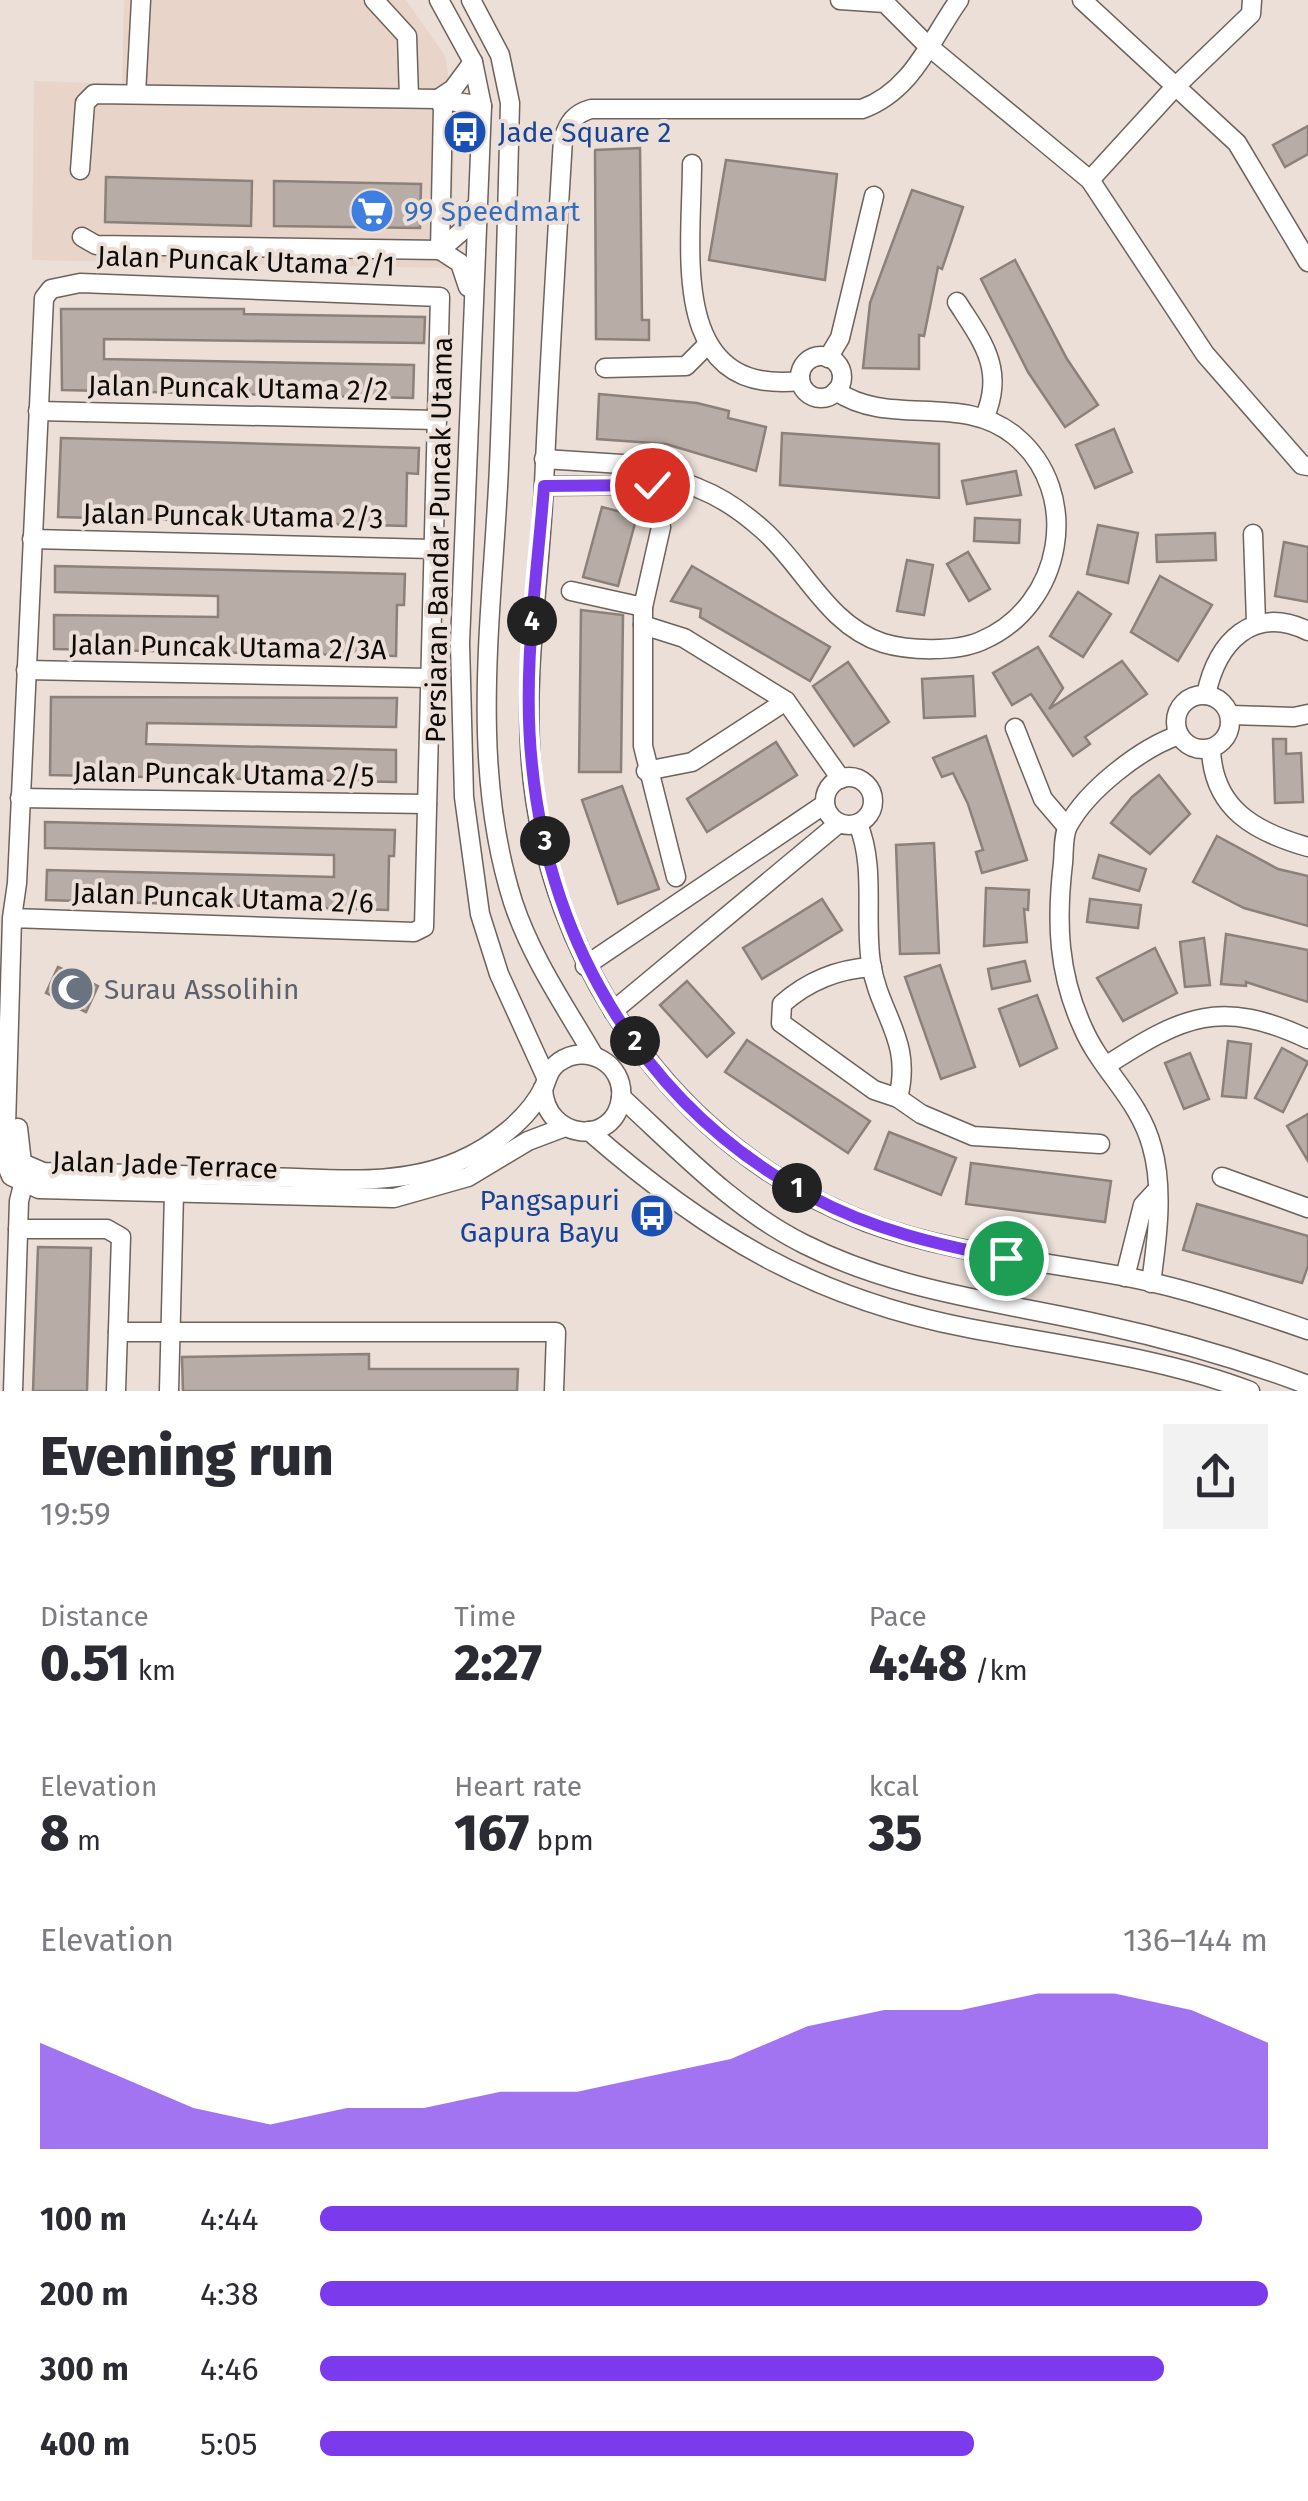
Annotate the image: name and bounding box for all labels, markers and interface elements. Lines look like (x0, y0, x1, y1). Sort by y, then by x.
bus stop icon: Jade Square 2 (442, 109, 488, 155)
place label: Jade Square 2 (498, 116, 671, 149)
supermarket icon: 99 Speedmart (349, 188, 395, 234)
place label: 99 Speedmart (404, 195, 581, 228)
street label: Jalan Puncak Utama 2/1 (96, 239, 396, 283)
street label: Persiaran Bandar Puncak Utama (419, 337, 459, 743)
street label: Jalan Puncak Utama 2/2 (88, 369, 388, 407)
pin (610, 443, 695, 528)
icon: check (625, 458, 680, 513)
street label: Jalan Puncak Utama 2/3 (82, 497, 384, 535)
pin: 4 (507, 596, 557, 646)
text: 4 (524, 604, 540, 637)
street label: Jalan Puncak Utama 2/3A (69, 628, 387, 666)
street label: Jalan Puncak Utama 2/5 (73, 755, 375, 793)
pin: 3 (520, 816, 570, 866)
text: 3 (538, 824, 552, 857)
street label: Jalan Puncak Utama 2/6 (72, 876, 374, 920)
mosque icon: Surau Assolihin (49, 966, 95, 1012)
place label: Surau Assolihin (104, 973, 299, 1006)
pin: 2 (610, 1016, 660, 1066)
text: 2 (628, 1024, 642, 1057)
street label: Jalan Jade Terrace (52, 1145, 278, 1185)
pin: 1 (772, 1163, 822, 1213)
text: 1 (791, 1171, 804, 1204)
place label: Pangsapuri Gapura Bayu (460, 1184, 620, 1249)
bus stop icon: Pangsapuri Gapura Bayu (629, 1193, 675, 1239)
pin (964, 1216, 1049, 1301)
icon: arrive (979, 1231, 1034, 1286)
text: Evening run (40, 1424, 334, 1490)
button: share (1163, 1424, 1268, 1529)
text: 19:59 (40, 1495, 111, 1533)
text: Distance (40, 1600, 149, 1633)
text: Time (454, 1600, 516, 1633)
text: Pace (869, 1600, 927, 1633)
text: 0.51 (40, 1633, 130, 1693)
text: 2:27 (454, 1633, 542, 1693)
text: 4:48 (869, 1633, 967, 1693)
text: km (130, 1654, 176, 1687)
text: /km (967, 1654, 1028, 1687)
text: Elevation (40, 1770, 157, 1803)
text: Heart rate (454, 1770, 582, 1803)
text: kcal (869, 1770, 919, 1803)
text: 8 (40, 1803, 70, 1863)
text: 167 (454, 1803, 529, 1863)
text: 35 (869, 1803, 922, 1863)
text: m (70, 1824, 101, 1857)
text: bpm (529, 1824, 594, 1857)
text: Elevation (40, 1921, 174, 1959)
text: 136–144 m (1123, 1921, 1268, 1959)
text: 100 m (40, 2200, 127, 2238)
text: 4:44 (200, 2200, 259, 2238)
text: 200 m (40, 2275, 129, 2313)
text: 4:38 (200, 2275, 259, 2313)
text: 300 m (40, 2350, 129, 2388)
text: 4:46 (200, 2350, 259, 2388)
text: 400 m (40, 2425, 130, 2463)
text: 5:05 (200, 2425, 258, 2463)

